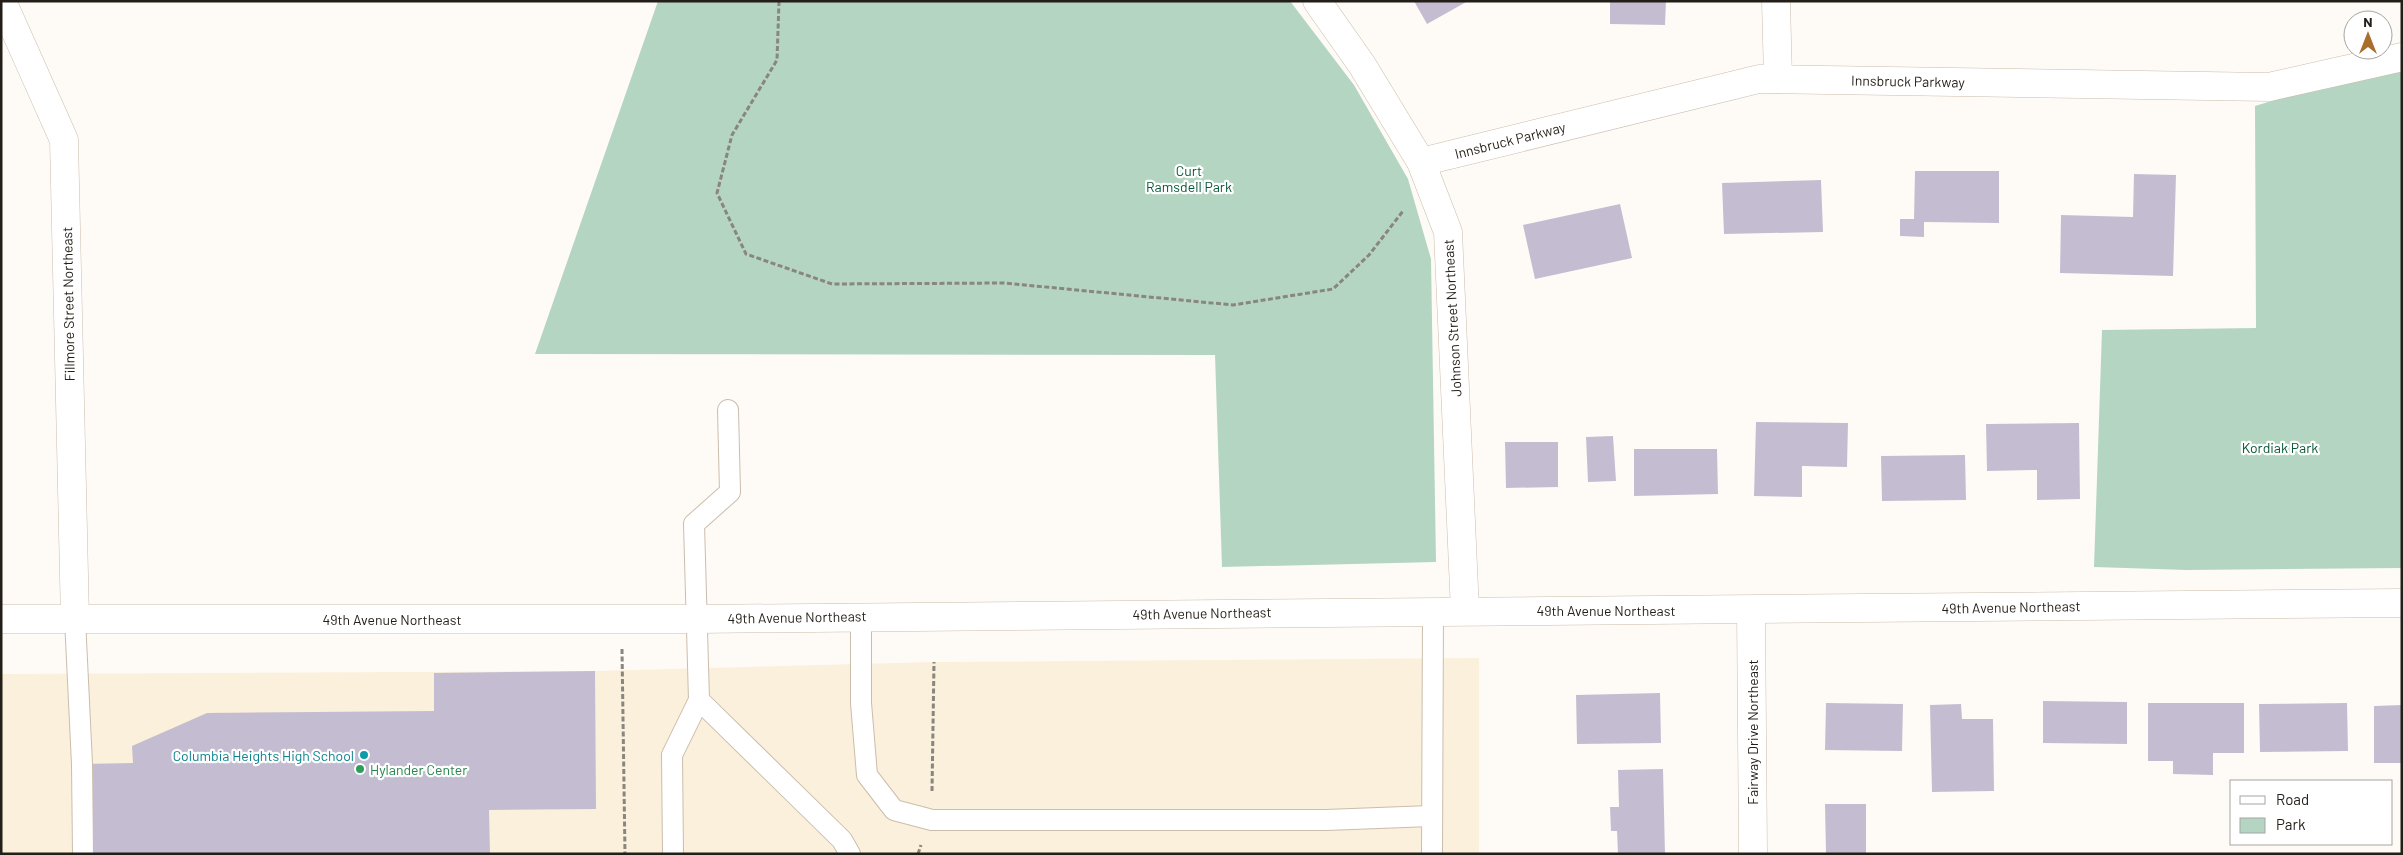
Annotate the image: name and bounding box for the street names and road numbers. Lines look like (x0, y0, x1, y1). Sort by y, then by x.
street label: Innsbruck Parkway (1851, 72, 1966, 91)
street label: Innsbruck Parkway (1453, 118, 1568, 162)
street label: Fillmore Street Northeast (58, 227, 78, 381)
street label: Johnson Street Northeast (1439, 239, 1465, 397)
street label: 49th Avenue Northeast (1941, 597, 2081, 617)
street label: 49th Avenue Northeast (1536, 602, 1676, 619)
street label: 49th Avenue Northeast (1132, 603, 1272, 623)
street label: 49th Avenue Northeast (727, 607, 867, 627)
street label: 49th Avenue Northeast (322, 611, 462, 628)
street label: Fairway Drive Northeast (1744, 659, 1761, 805)

